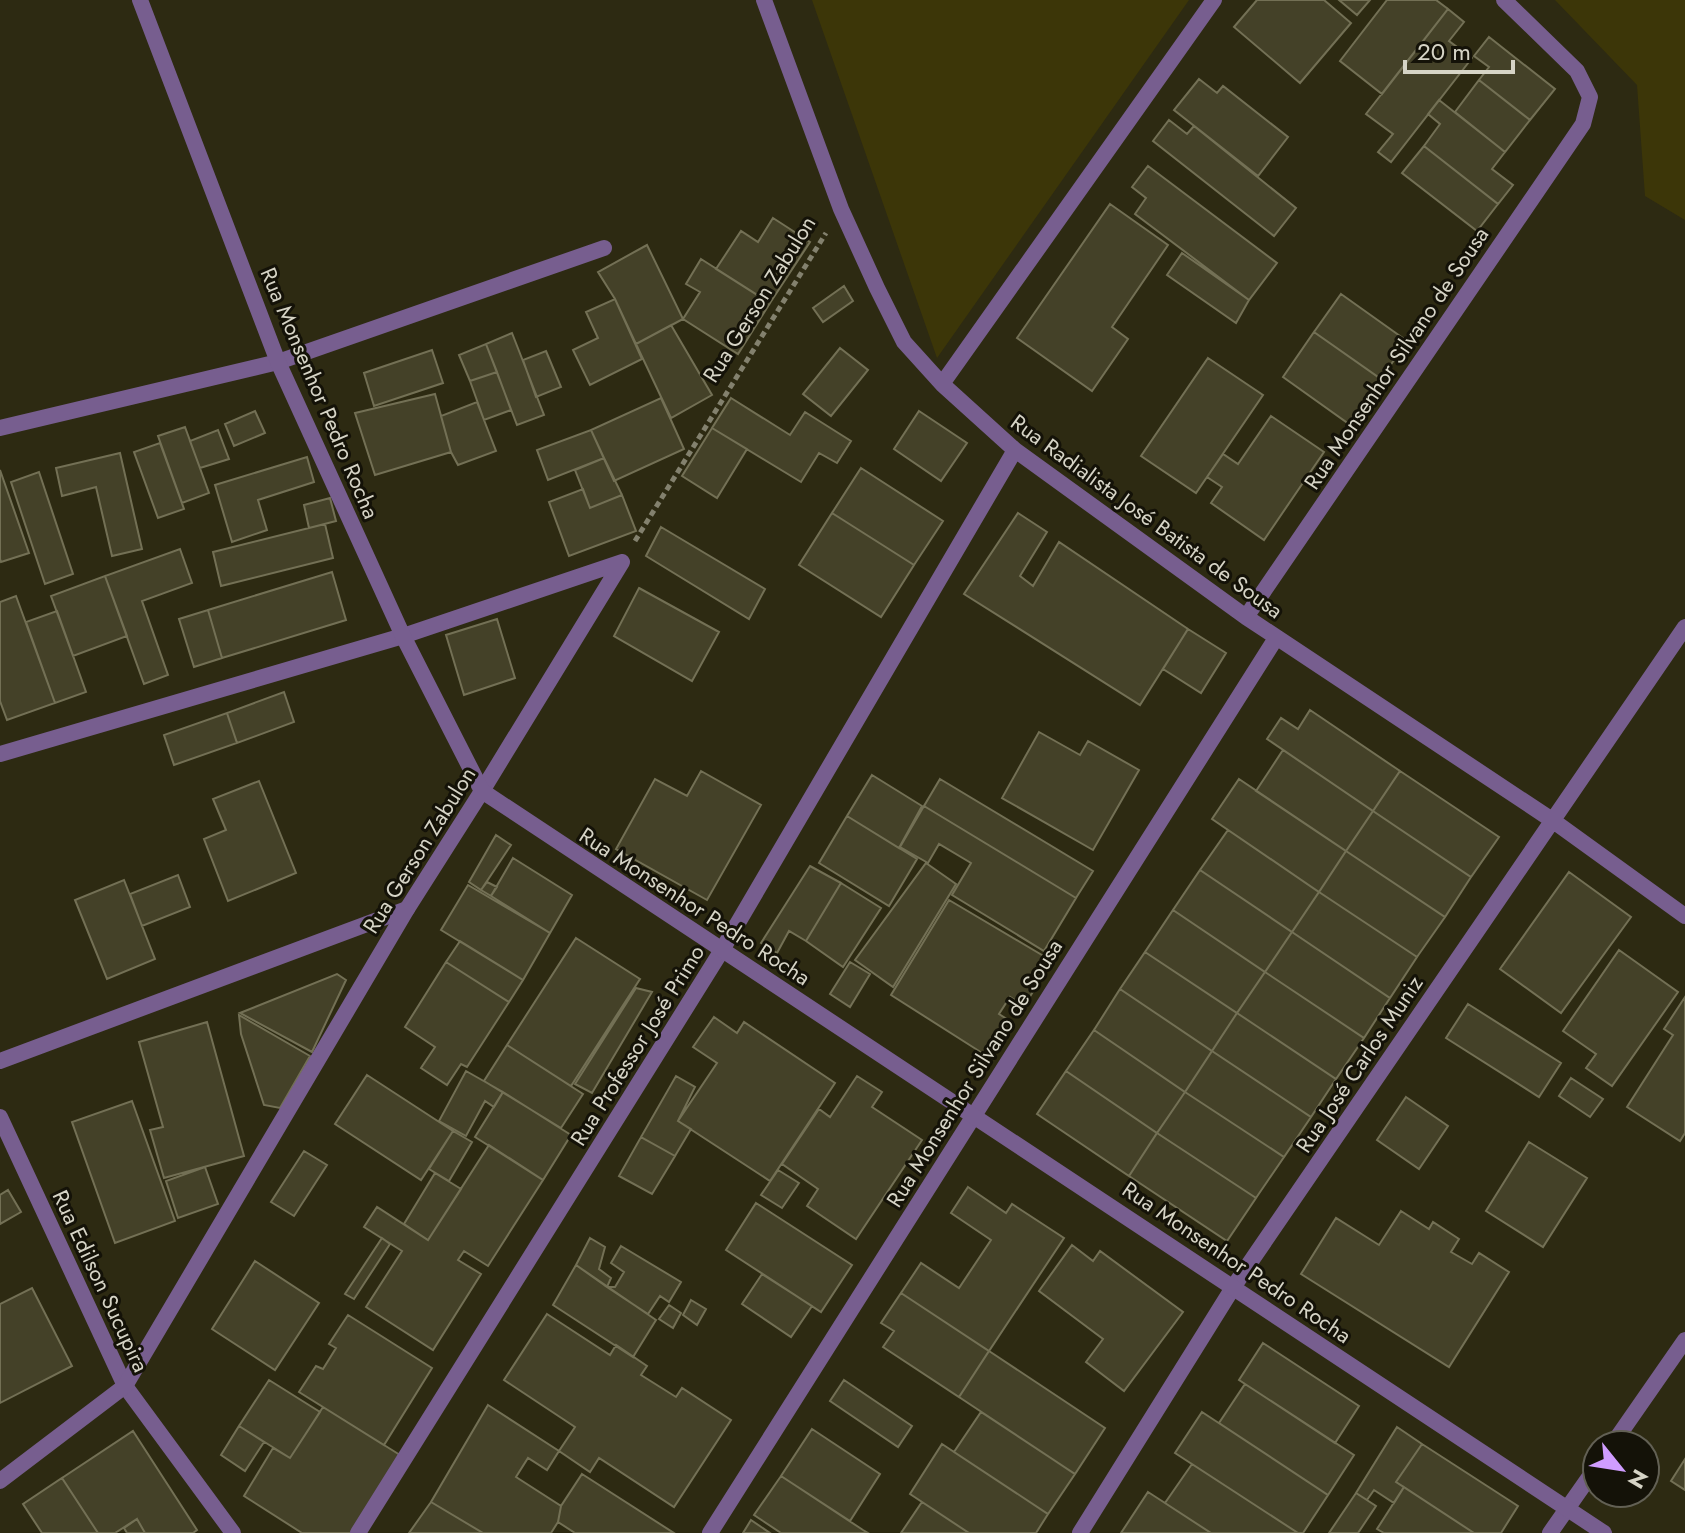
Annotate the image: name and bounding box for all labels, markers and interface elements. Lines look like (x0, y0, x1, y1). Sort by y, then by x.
scale bar (1405, 24, 1513, 74)
text: 20 m (1417, 34, 1471, 69)
street label: Rua Gerson Zabulon (695, 209, 823, 389)
street label: Rua Monsenhor Silvano de Sousa (1296, 220, 1496, 496)
street label: Rua Monsenhor Pedro Rocha (253, 262, 387, 524)
street label: Rua Radialista José Batista de Sousa (1004, 406, 1290, 626)
street label: Rua Gerson Zabulon (355, 760, 483, 940)
street label: Rua Monsenhor Pedro Rocha (573, 819, 817, 993)
street label: Rua Monsenhor Silvano de Sousa (878, 933, 1070, 1213)
street label: Rua Professor José Primo (562, 938, 712, 1152)
street label: Rua José Carlos Muniz (1288, 969, 1430, 1159)
street label: Rua Monsenhor Pedro Rocha (1116, 1173, 1358, 1351)
street label: Rua Edilson Sucupira (45, 1185, 157, 1377)
north arrow (1581, 1429, 1661, 1509)
text: N (1620, 1463, 1657, 1495)

